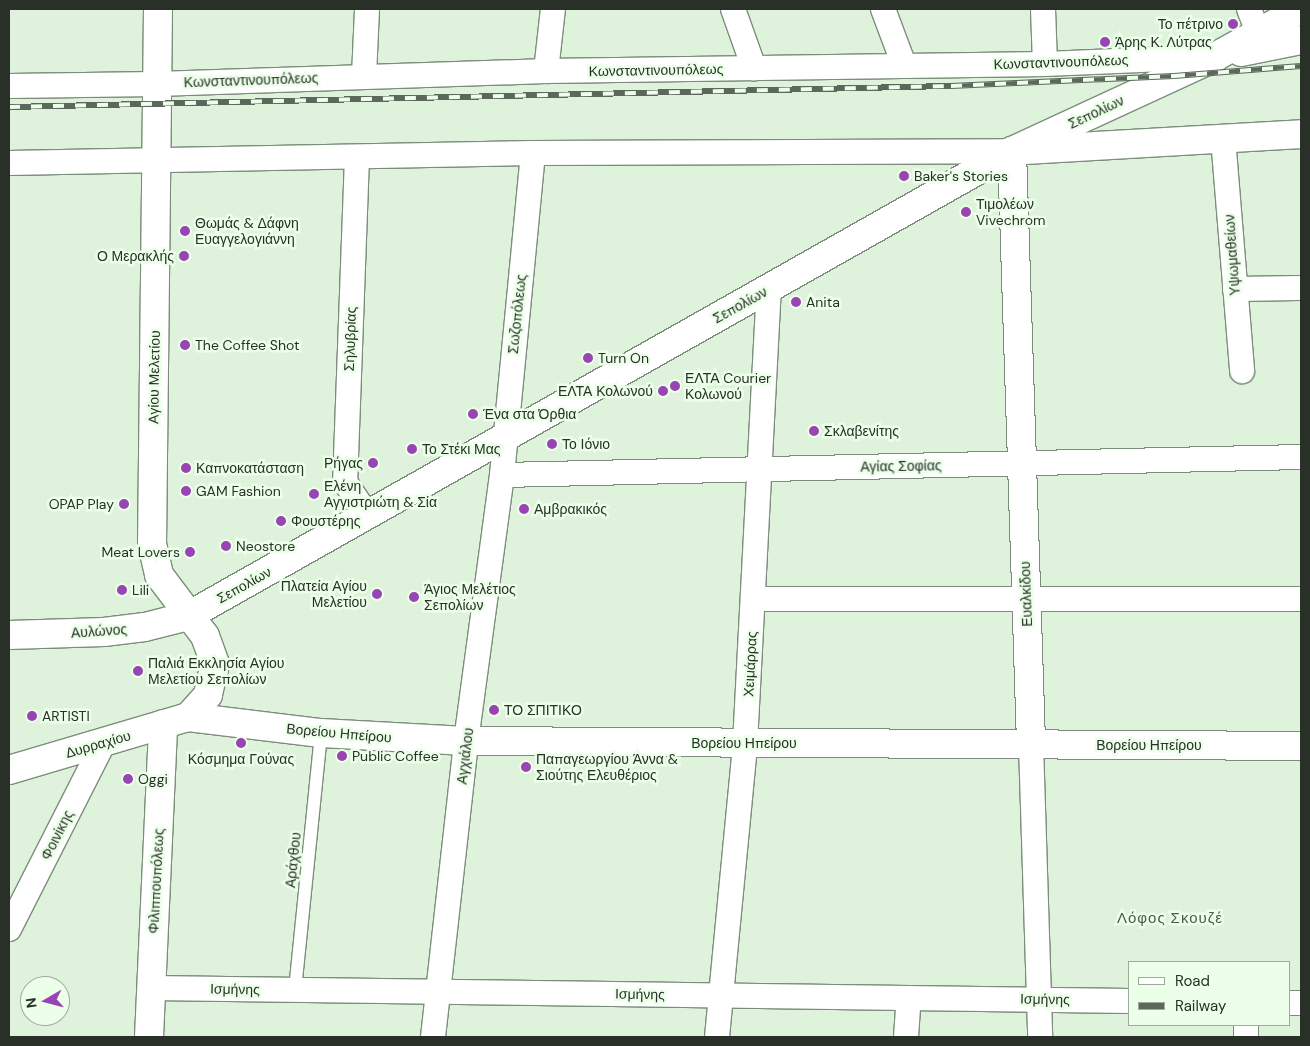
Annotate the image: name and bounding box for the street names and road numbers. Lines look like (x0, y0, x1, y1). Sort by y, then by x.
street label: Κωνσταντινουπόλεως (993, 51, 1129, 73)
street label: Κωνσταντινουπόλεως (588, 60, 724, 80)
street label: Κωνσταντινουπόλεως (183, 69, 319, 91)
street label: Σεπολίων (1065, 92, 1127, 132)
street label: Υψωμαθείων (1221, 214, 1243, 296)
street label: Σωζοπόλεως (504, 273, 530, 355)
street label: Σεπολίων (710, 283, 770, 327)
street label: Σηλυβρίας (340, 306, 360, 372)
street label: Αγίου Μελετίου (145, 330, 163, 424)
street label: Αγίας Σοφίας (860, 457, 942, 475)
street label: Ευαλκίδου (1016, 561, 1036, 627)
street label: Σεπολίων (214, 563, 274, 607)
street label: Αυλώνος (70, 621, 128, 641)
street label: Χειμάρρας (740, 631, 760, 697)
street label: Βορείου Ηπείρου (286, 720, 392, 746)
street label: Δυρραχίου (64, 727, 132, 761)
street label: Αγχιάλου (453, 727, 477, 785)
street label: Βορείου Ηπείρου (691, 735, 797, 751)
street label: Βορείου Ηπείρου (1096, 737, 1202, 753)
street label: Φοινίκης (37, 807, 77, 863)
street label: Φιλιππουπόλεως (145, 828, 167, 934)
street label: Αράχθου (282, 831, 304, 889)
street label: Ισμήνης (210, 980, 260, 998)
street label: Ισμήνης (615, 985, 665, 1003)
street label: Ισμήνης (1020, 990, 1070, 1008)

